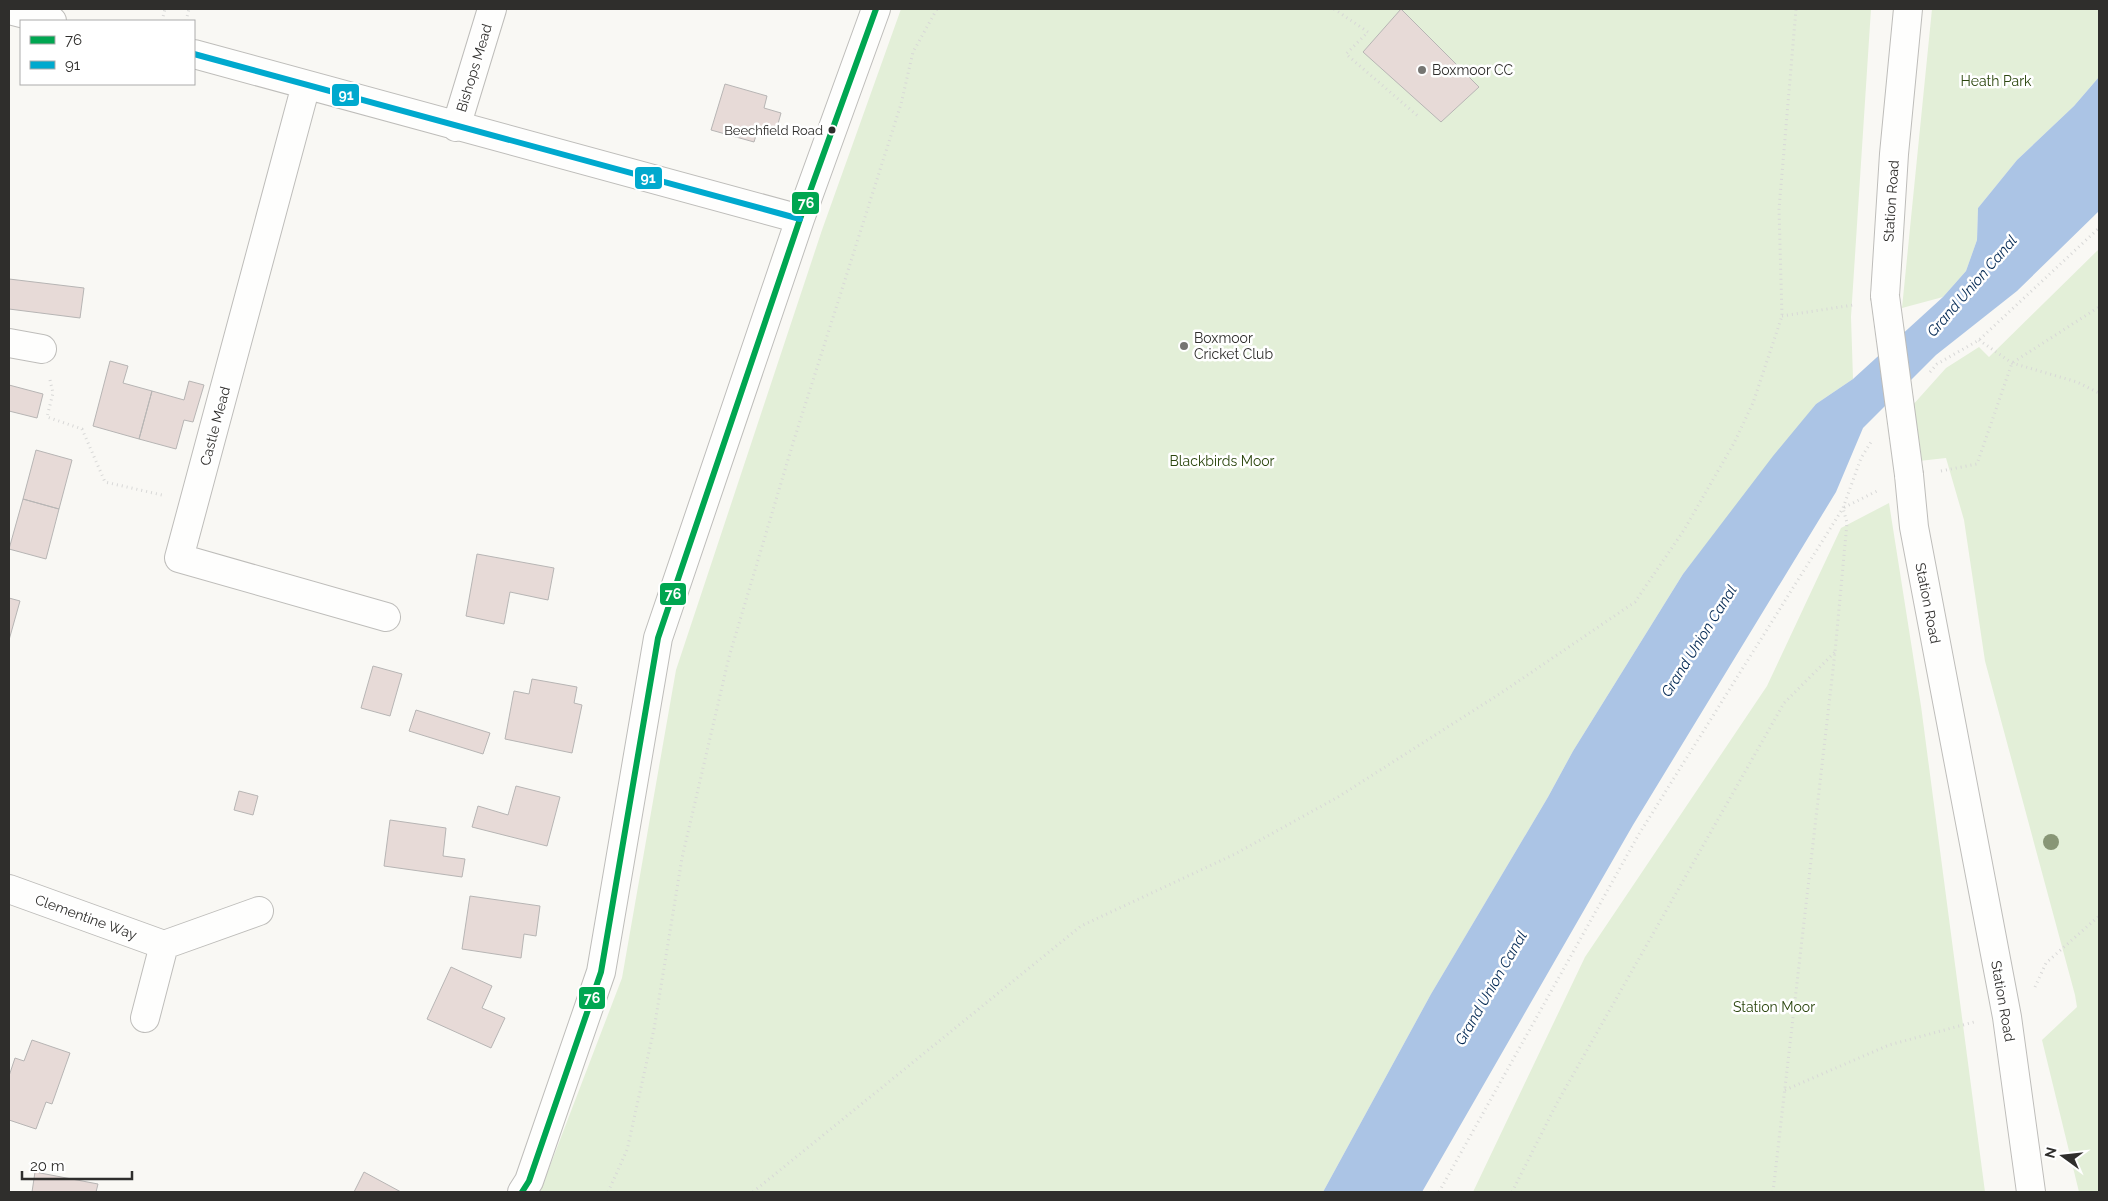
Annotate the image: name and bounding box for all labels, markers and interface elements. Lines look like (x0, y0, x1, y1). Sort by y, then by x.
legend (20, 20, 195, 85)
street label: Bishops Mead (453, 22, 495, 114)
text: 76 (65, 31, 82, 49)
text: 91 (65, 56, 81, 74)
place label: Boxmoor CC (1432, 62, 1514, 78)
marker: Boxmoor CC (1416, 64, 1428, 76)
park label: Heath Park (1960, 73, 2032, 89)
line badge: 91 (331, 83, 360, 107)
text: 91 (338, 87, 354, 103)
place label: Beechfield Road (724, 123, 823, 138)
marker: Beechfield Road (827, 125, 837, 135)
street label: Station Road (1880, 160, 1902, 242)
line badge: 91 (634, 166, 663, 190)
text: 91 (640, 170, 656, 186)
line badge: 76 (791, 191, 820, 215)
text: 76 (798, 195, 814, 211)
water label: Grand Union Canal (1923, 232, 2021, 340)
place label: Boxmoor Cricket Club (1194, 330, 1273, 362)
marker: Boxmoor Cricket Club (1178, 340, 1190, 352)
street label: Castle Mead (197, 385, 233, 467)
park label: Blackbirds Moor (1169, 453, 1275, 469)
street label: Station Road (1912, 561, 1944, 645)
line badge: 76 (659, 582, 687, 606)
water label: Grand Union Canal (1657, 582, 1741, 700)
text: 76 (665, 586, 681, 602)
street label: Clementine Way (33, 891, 139, 943)
water label: Grand Union Canal (1451, 928, 1531, 1048)
street label: Station Road (1988, 959, 2018, 1043)
line badge: 76 (578, 986, 606, 1010)
text: 76 (584, 990, 600, 1006)
park label: Station Moor (1733, 999, 1815, 1015)
north arrow (2038, 1131, 2088, 1181)
text: N (2041, 1145, 2060, 1160)
scale bar (22, 1148, 132, 1180)
text: 20 m (30, 1157, 65, 1175)

